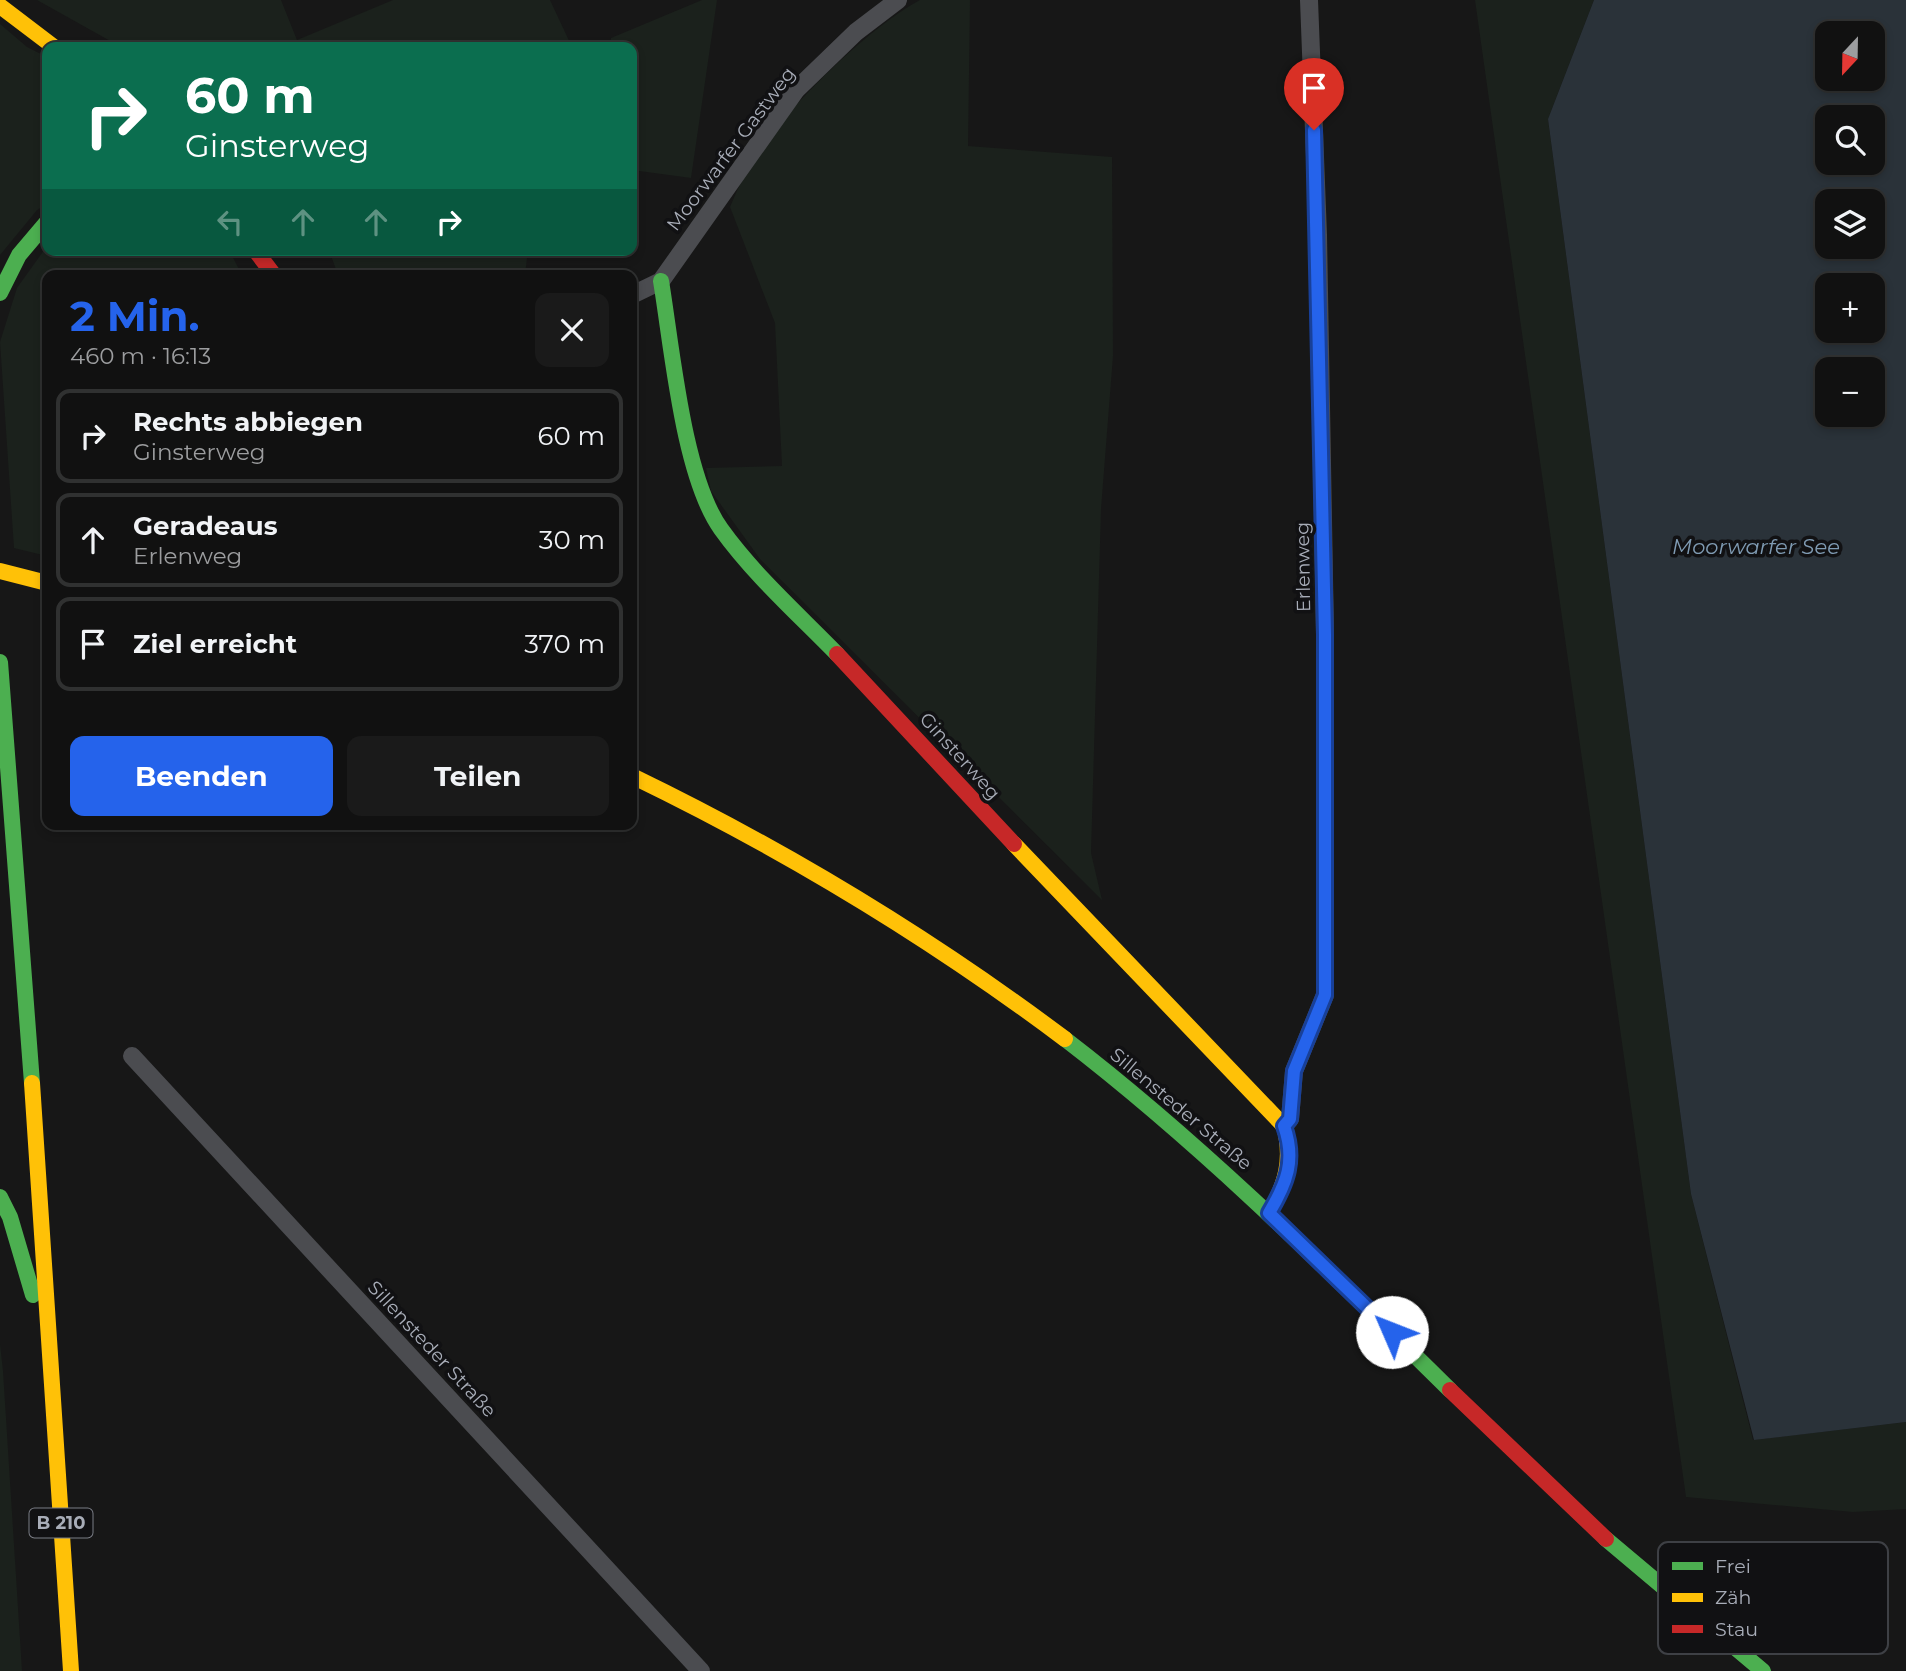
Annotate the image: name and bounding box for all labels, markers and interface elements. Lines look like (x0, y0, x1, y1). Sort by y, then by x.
north arrow (1815, 21, 1885, 91)
map controls (1815, 21, 1885, 427)
pin (1284, 58, 1344, 130)
street label: Moorwarfer Gastweg (662, 63, 800, 235)
text: 60 m (185, 66, 315, 125)
icon: arrive (1295, 69, 1333, 107)
icon: right (70, 70, 161, 161)
button: search (1815, 105, 1885, 175)
text: Ginsterweg (185, 126, 370, 165)
button: layers (1815, 189, 1885, 259)
icon: left (211, 203, 249, 241)
icon: ahead (284, 203, 322, 241)
icon: ahead (357, 203, 395, 241)
icon: right (430, 203, 468, 241)
button: + (1815, 273, 1885, 343)
text: 2 Min. (70, 290, 199, 342)
button: close (535, 293, 609, 367)
text: 460 m · 16:13 (70, 342, 211, 370)
button: − (1815, 357, 1885, 427)
text: Rechts abbiegen (133, 406, 363, 438)
icon: right (74, 417, 112, 455)
text: 60 m (538, 420, 605, 452)
text: Ginsterweg (133, 438, 266, 466)
text: Geradeaus (133, 510, 278, 542)
icon: ahead (74, 521, 112, 559)
street label: Erlenweg (1291, 522, 1315, 612)
text: 30 m (539, 524, 605, 556)
water label: Moorwarfer See (1672, 534, 1840, 559)
text: Erlenweg (133, 542, 242, 570)
icon: arrive (74, 625, 112, 663)
text: Ziel erreicht (133, 628, 297, 660)
text: 370 m (524, 628, 605, 660)
street label: Ginsterweg (915, 708, 1005, 804)
button: Beenden (70, 736, 333, 816)
button: Teilen (347, 736, 609, 816)
street label: Sillensteder Straße (1105, 1043, 1257, 1175)
street label: Sillensteder Straße (363, 1276, 501, 1422)
position arrow (1355, 1295, 1429, 1369)
road number: B 210 (29, 1508, 92, 1538)
legend (1658, 1542, 1888, 1654)
text: Frei (1715, 1555, 1751, 1578)
text: Zäh (1715, 1586, 1751, 1609)
text: Stau (1715, 1618, 1758, 1641)

